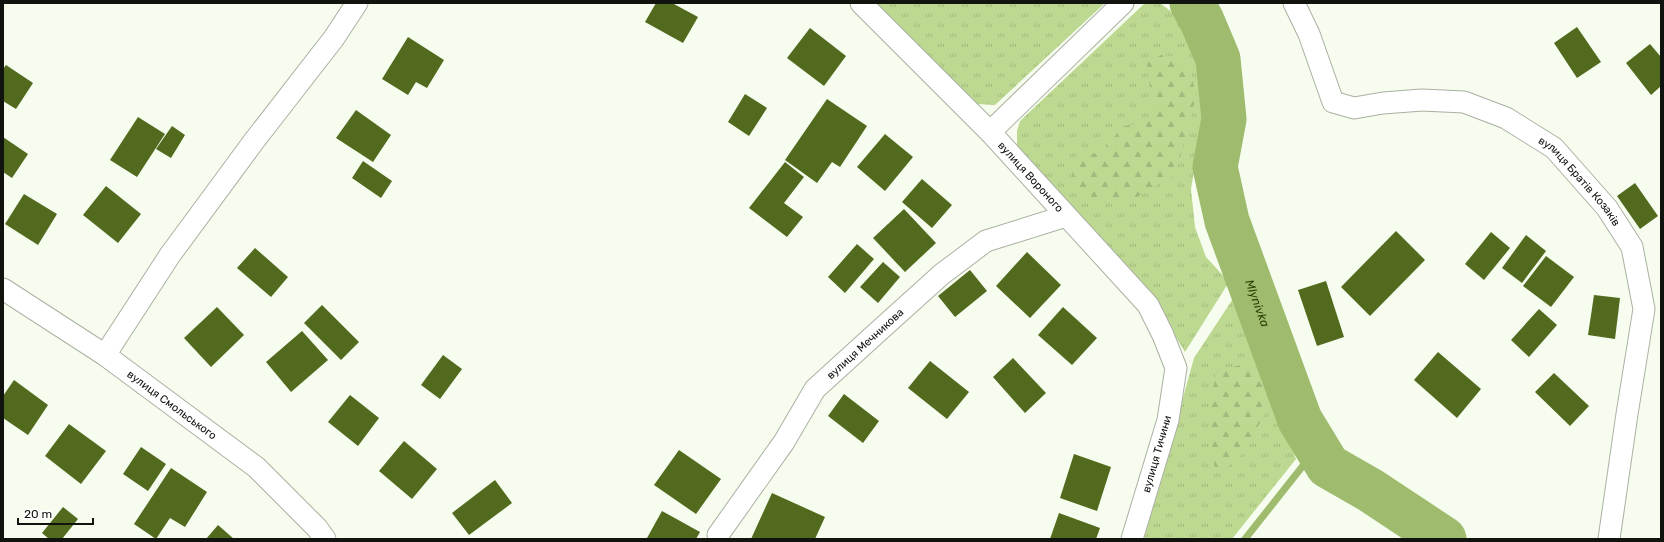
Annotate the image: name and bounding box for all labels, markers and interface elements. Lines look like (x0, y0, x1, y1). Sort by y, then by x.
street label: вулиця Братів Козаків (1536, 133, 1623, 228)
street label: вулиця Вороного (995, 139, 1066, 215)
water label: Mlynivka (1242, 278, 1272, 329)
street label: вулиця Мечникова (824, 305, 906, 382)
street label: вулиця Смольського (125, 367, 219, 442)
street label: вулиця Тичини (1140, 414, 1174, 494)
scale bar (18, 500, 93, 526)
text: 20 m (24, 507, 52, 521)

